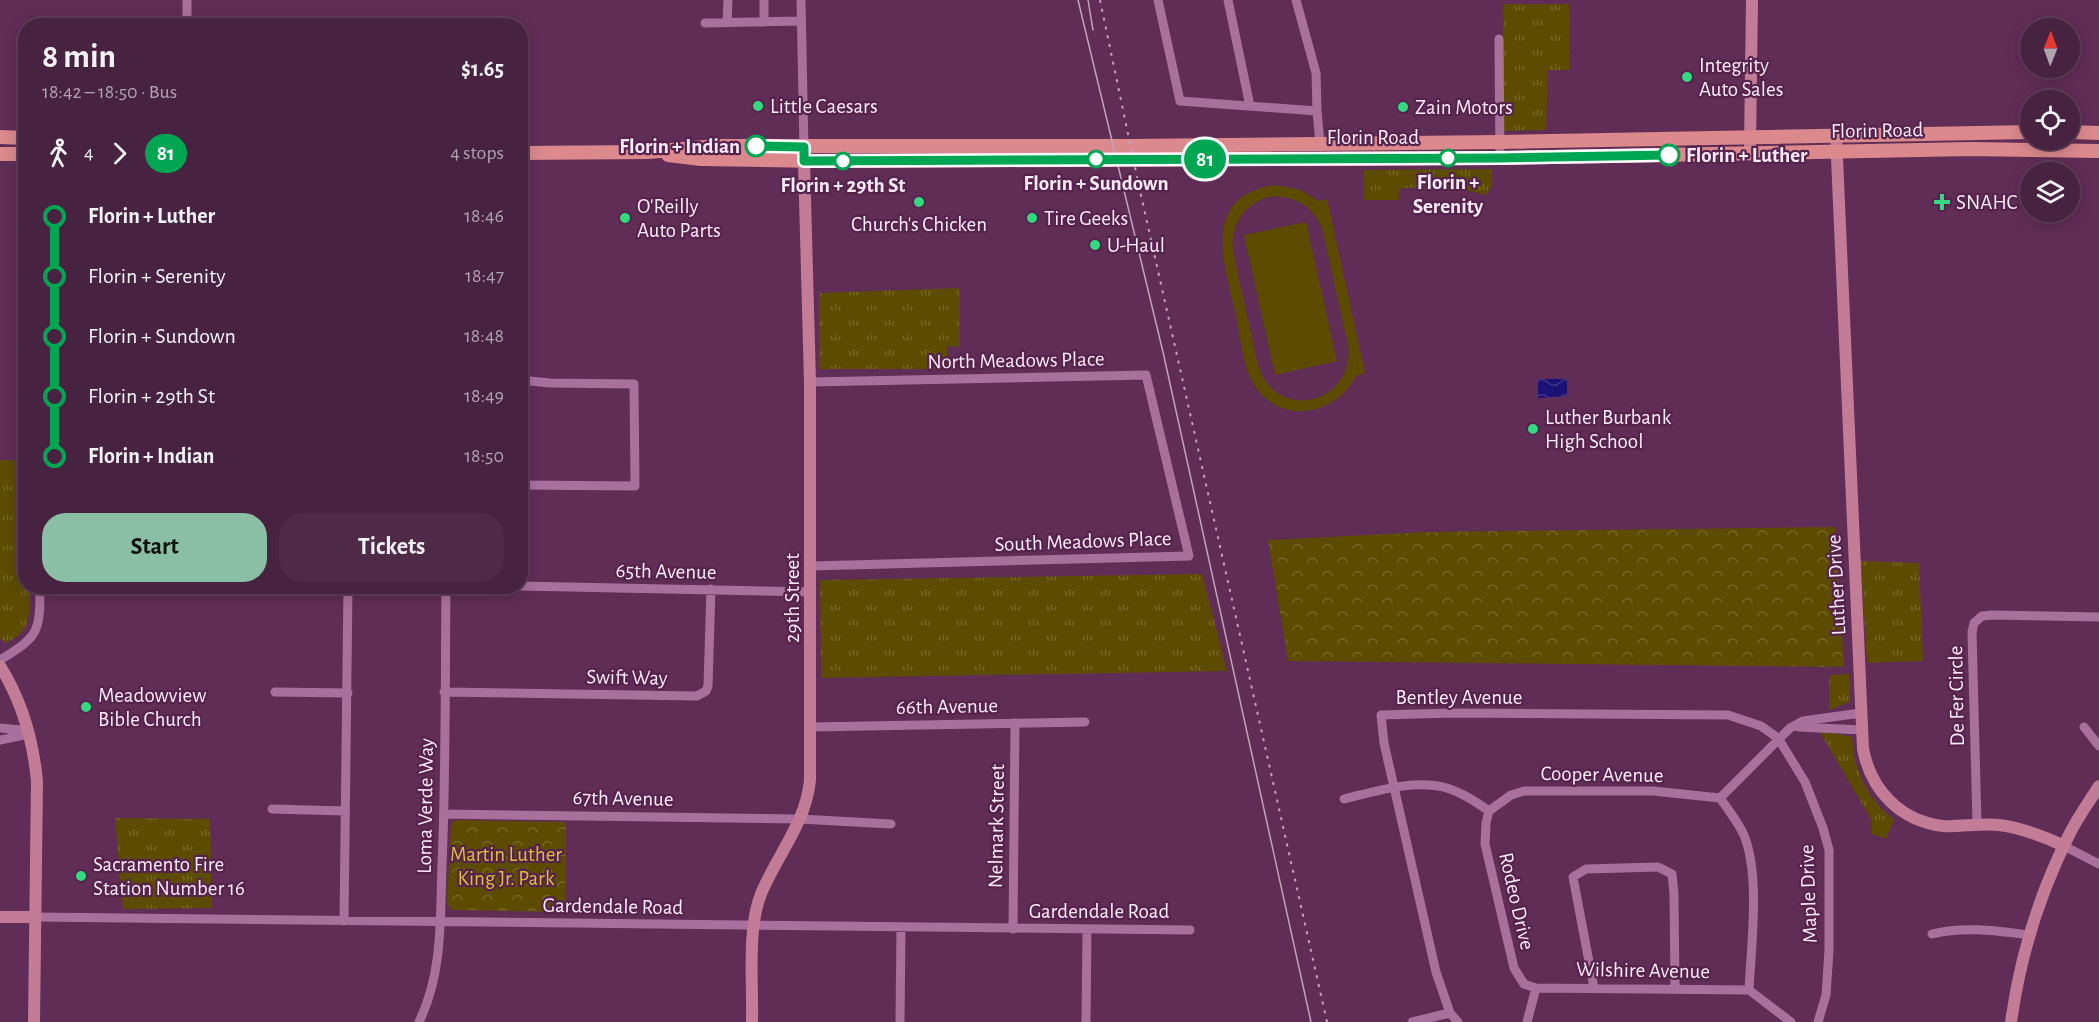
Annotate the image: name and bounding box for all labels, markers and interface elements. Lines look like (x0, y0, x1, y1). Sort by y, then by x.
north arrow (2020, 18, 2080, 78)
map controls (2020, 18, 2080, 222)
text: 8 min (42, 41, 116, 74)
place label: Integrity Auto Sales (1699, 55, 1783, 100)
text: $1.65 (461, 58, 504, 80)
marker: Integrity Auto Sales (1680, 70, 1694, 84)
text: 18:42 – 18:50 · Bus (42, 82, 177, 102)
button: locate (2020, 90, 2080, 150)
place label: Little Caesars (770, 96, 878, 117)
place label: Zain Motors (1415, 97, 1513, 118)
marker: Little Caesars (751, 99, 765, 113)
marker: Zain Motors (1396, 100, 1410, 114)
street label: Florin Road (1831, 119, 1923, 142)
street label: Florin Road (1327, 127, 1419, 148)
marker: Florin + Indian (745, 135, 767, 157)
place label: Florin + Indian (619, 136, 740, 157)
icon: walk (42, 137, 75, 170)
icon: forward (103, 137, 136, 170)
line badge: 81 (1178, 140, 1232, 178)
text: 4 (84, 143, 94, 163)
text: 81 (157, 143, 175, 164)
text: 4 stops (450, 143, 504, 163)
marker: Florin + Luther (1658, 144, 1680, 166)
place label: Florin + Luther (1686, 145, 1808, 166)
text: 81 (1196, 149, 1214, 170)
marker: Florin + Serenity (1439, 149, 1457, 167)
marker: Florin + Sundown (1087, 150, 1105, 168)
marker: Florin + 29th St (834, 152, 852, 170)
button: layers (2020, 162, 2080, 222)
place label: Florin + Serenity (1413, 172, 1484, 217)
place label: Florin + Sundown (1023, 173, 1169, 194)
place label: Florin + 29th St (781, 175, 905, 196)
place label: SNAHC (1956, 192, 2017, 213)
marker: SNAHC (1933, 193, 1951, 211)
marker: Church's Chicken (912, 195, 926, 209)
place label: O'Reilly Auto Parts (637, 196, 721, 241)
text: Florin + Luther (88, 205, 215, 227)
text: 18:46 (464, 206, 504, 226)
place label: Tire Geeks (1044, 208, 1128, 229)
marker: O'Reilly Auto Parts (618, 211, 632, 225)
marker: Tire Geeks (1025, 211, 1039, 225)
place label: Church's Chicken (851, 214, 987, 235)
place label: U-Haul (1107, 235, 1165, 256)
marker: U-Haul (1088, 238, 1102, 252)
text: Florin + Serenity (88, 265, 226, 287)
text: 18:47 (465, 266, 504, 286)
text: Florin + Sundown (88, 325, 236, 347)
text: 18:48 (464, 326, 504, 346)
street label: North Meadows Place (927, 348, 1105, 373)
text: Florin + 29th St (88, 385, 215, 407)
text: 18:49 (464, 386, 504, 406)
place label: Luther Burbank High School (1545, 407, 1672, 452)
marker: Luther Burbank High School (1526, 422, 1540, 436)
text: Florin + Indian (88, 445, 214, 467)
text: 18:50 (464, 446, 504, 466)
button: Start (42, 513, 267, 582)
button: Tickets (279, 513, 504, 582)
street label: South Meadows Place (994, 528, 1172, 555)
street label: Luther Drive (1823, 534, 1850, 636)
street label: 29th Street (782, 553, 803, 643)
street label: 65th Avenue (615, 560, 717, 583)
street label: De Fer Circle (1945, 645, 1968, 747)
street label: Swift Way (586, 666, 668, 689)
place label: Meadowview Bible Church (98, 685, 206, 730)
street label: Bentley Avenue (1396, 687, 1522, 708)
street label: 66th Avenue (896, 695, 998, 718)
marker: Meadowview Bible Church (79, 700, 93, 714)
street label: Loma Verde Way (414, 738, 437, 874)
street label: Nelmark Street (985, 763, 1008, 888)
street label: Cooper Avenue (1540, 763, 1664, 786)
street label: 67th Avenue (572, 787, 674, 810)
park label: Martin Luther King Jr. Park (450, 844, 562, 889)
street label: Maple Drive (1796, 844, 1821, 944)
street label: Rodeo Drive (1495, 850, 1538, 952)
place label: Sacramento Fire Station Number 16 (93, 854, 245, 899)
marker: Sacramento Fire Station Number 16 (74, 869, 88, 883)
street label: Gardendale Road (542, 895, 684, 918)
street label: Gardendale Road (1029, 901, 1169, 922)
street label: Wilshire Avenue (1576, 959, 1710, 982)

